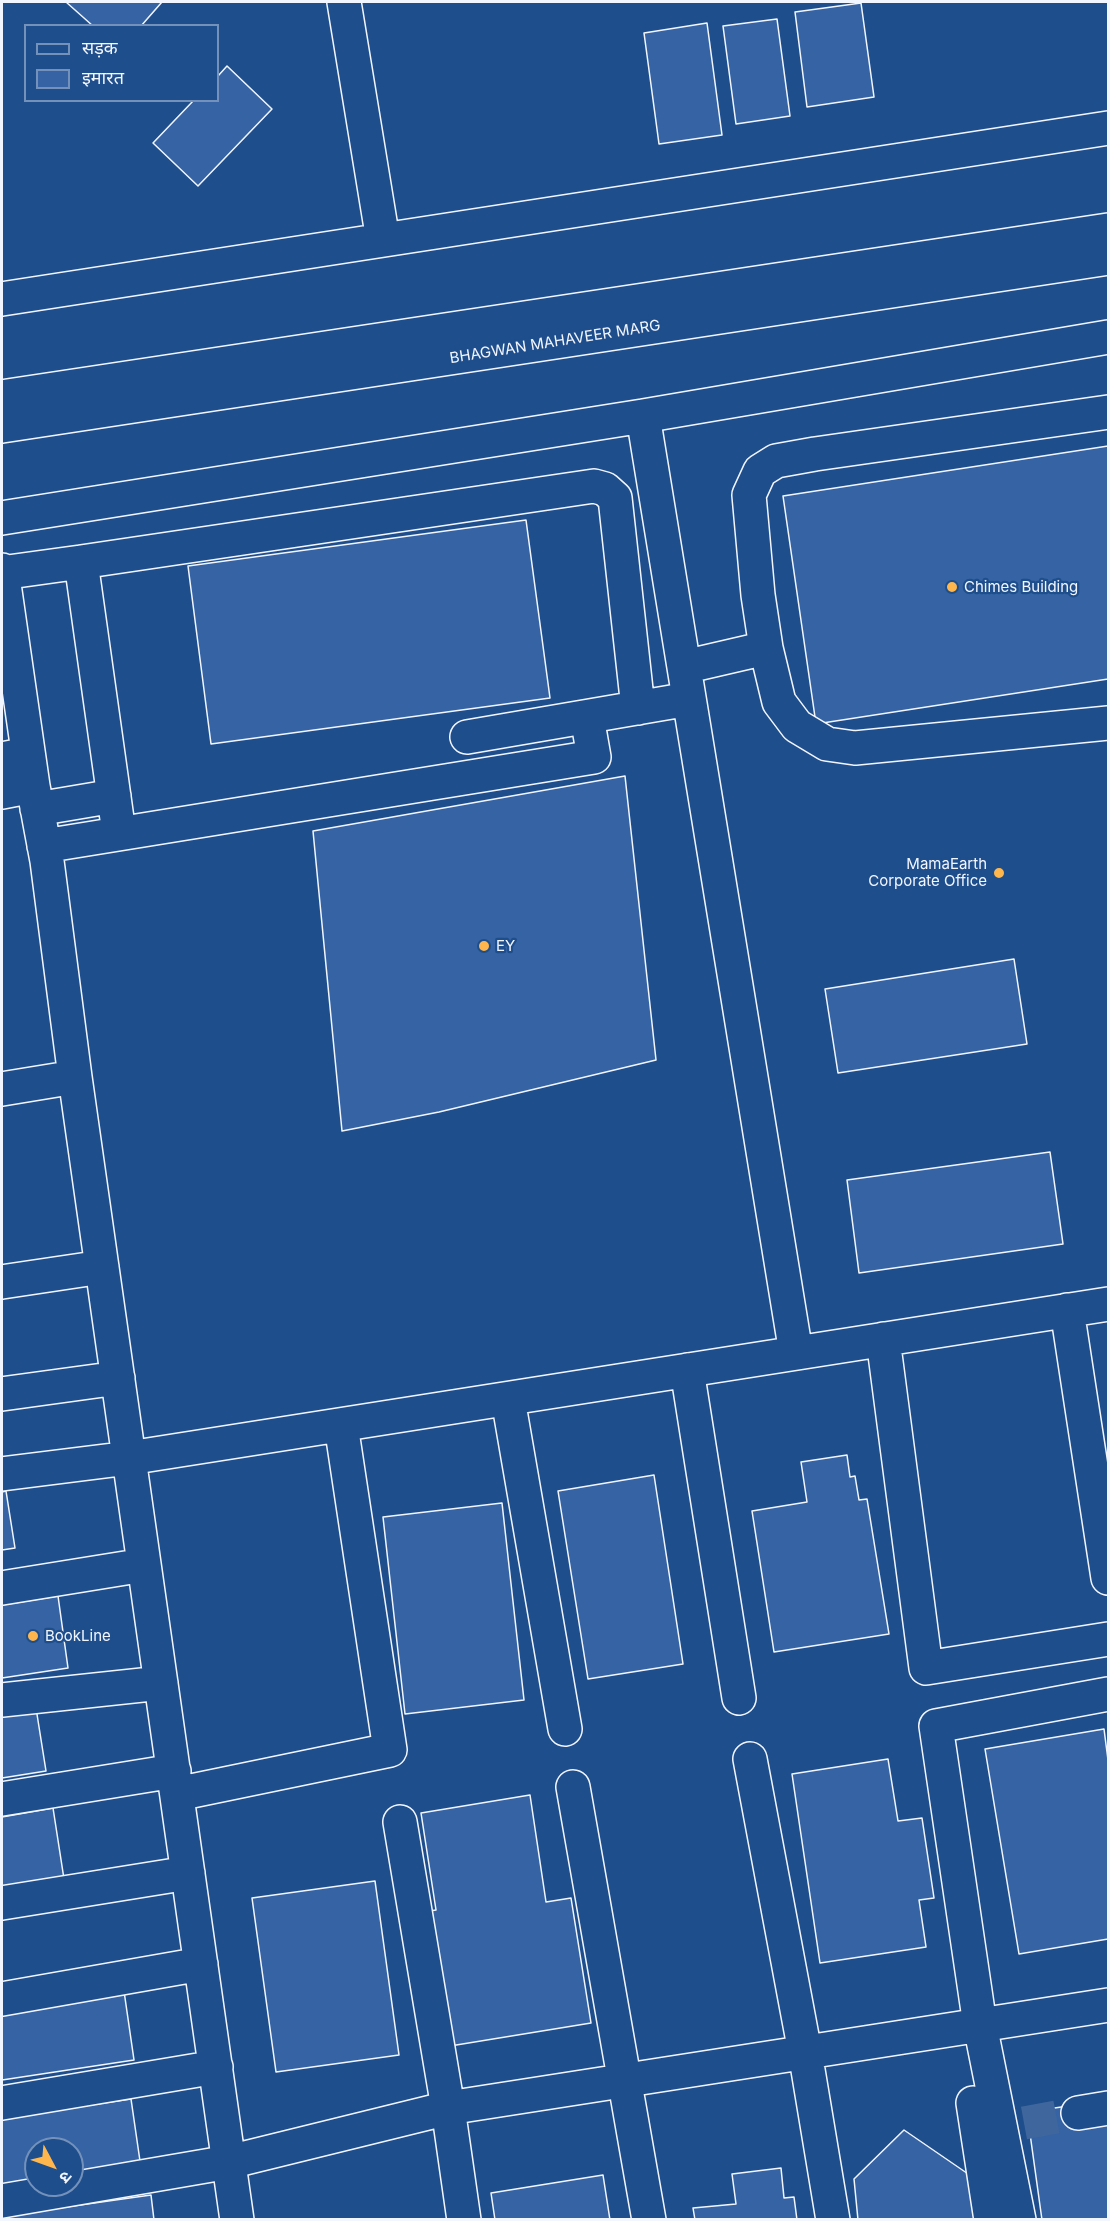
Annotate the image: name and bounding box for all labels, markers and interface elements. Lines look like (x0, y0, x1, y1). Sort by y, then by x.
legend (24, 24, 219, 102)
text: सड़क (82, 37, 118, 58)
text: इमारत (82, 67, 124, 88)
street label: BHAGWAN MAHAVEER MARG (448, 316, 662, 368)
place label: Chimes Building (964, 578, 1078, 596)
marker: Chimes Building (945, 580, 959, 594)
place label: MamaEarth Corporate Office (868, 855, 987, 890)
marker: MamaEarth Corporate Office (992, 866, 1006, 880)
place label: EY (496, 937, 515, 955)
marker: EY (477, 939, 491, 953)
place label: BookLine (45, 1627, 111, 1645)
marker: BookLine (26, 1629, 40, 1643)
north arrow (24, 2137, 84, 2197)
text: उ (55, 2167, 77, 2188)

